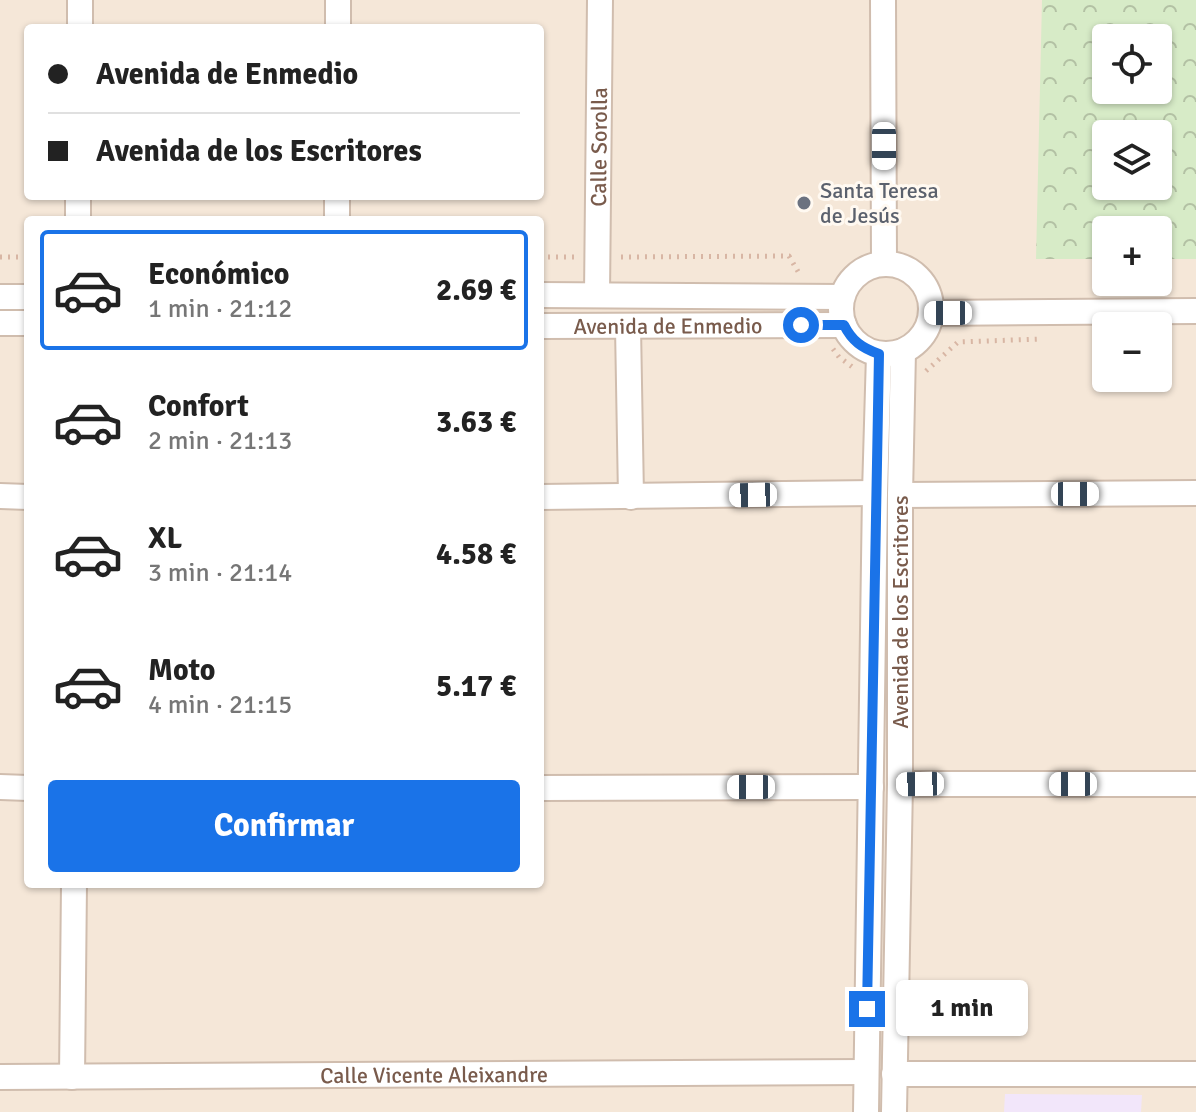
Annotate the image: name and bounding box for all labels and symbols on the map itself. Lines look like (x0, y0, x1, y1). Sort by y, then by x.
street label: Calle Sorolla (585, 87, 613, 207)
car (872, 122, 896, 170)
place label: Santa Teresa de Jesús (820, 177, 939, 229)
marker: Santa Teresa de Jesús (795, 194, 813, 212)
car (924, 301, 972, 325)
route start (783, 307, 819, 343)
street label: Avenida de Enmedio (573, 312, 763, 340)
car (1051, 482, 1099, 506)
car (729, 483, 777, 507)
street label: Avenida de los Escritores (887, 495, 914, 729)
car (896, 772, 944, 796)
car (1049, 772, 1097, 796)
car (727, 775, 775, 799)
callout: 1 min (895, 981, 1027, 1037)
route end (849, 991, 885, 1027)
street label: Calle Vicente Aleixandre (320, 1061, 548, 1089)

